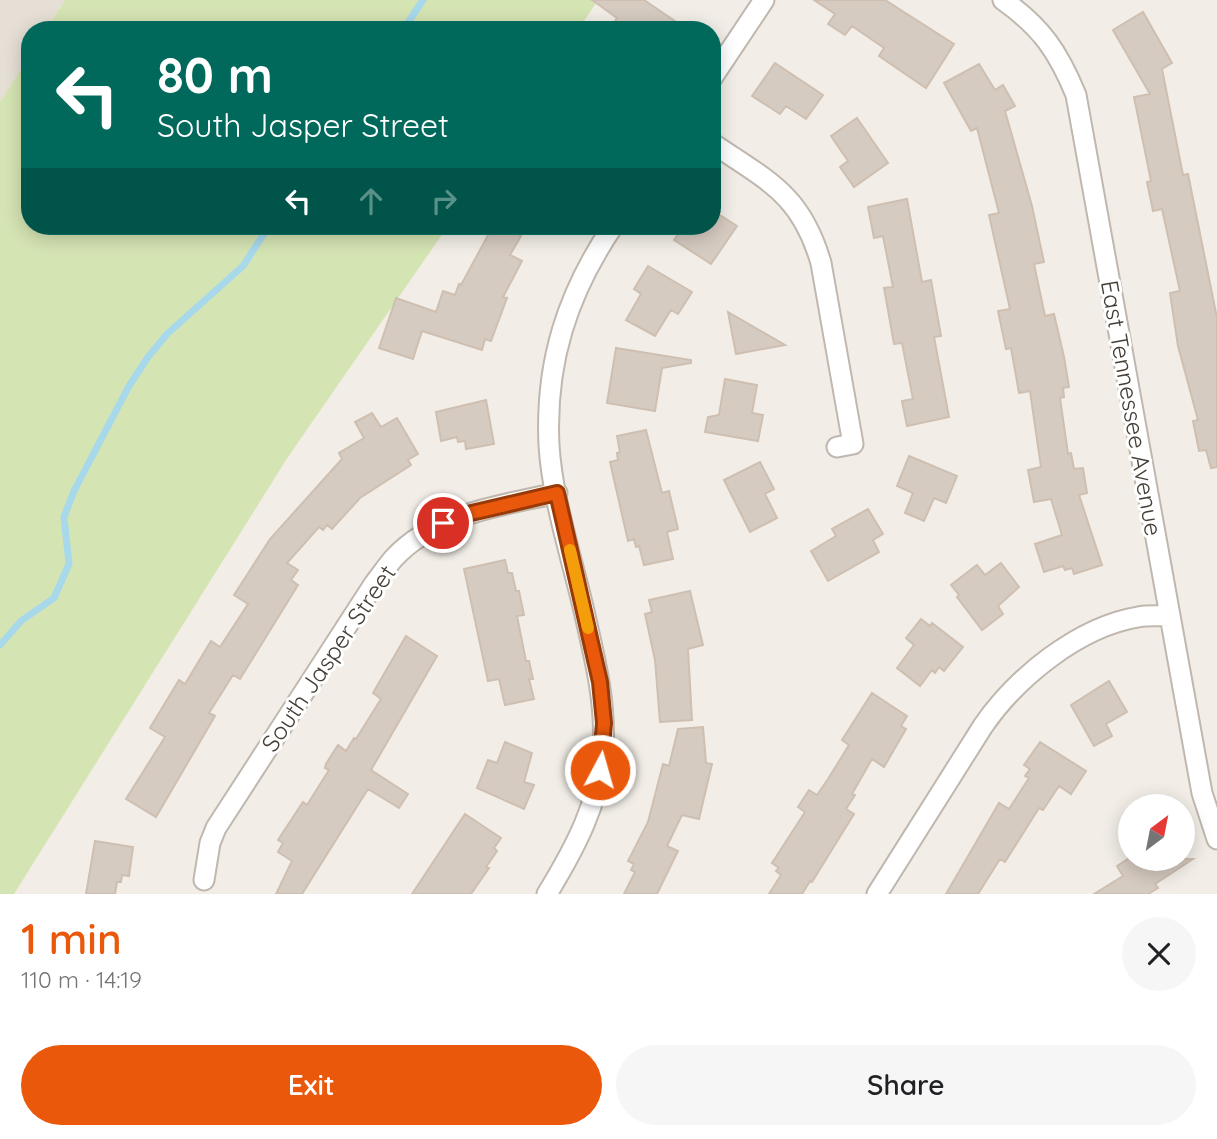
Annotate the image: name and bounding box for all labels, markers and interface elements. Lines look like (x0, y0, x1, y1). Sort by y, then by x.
text: 80 m (157, 44, 273, 105)
icon: left (42, 49, 133, 140)
text: South Jasper Street (157, 105, 449, 145)
icon: left (279, 182, 317, 220)
icon: ahead (352, 182, 390, 220)
icon: right (425, 182, 463, 220)
street label: East Tennessee Avenue (1095, 278, 1169, 538)
pin (413, 493, 473, 553)
icon: arrive (424, 504, 462, 542)
street label: South Jasper Street (254, 559, 402, 757)
position arrow (563, 733, 637, 807)
north arrow (1118, 794, 1195, 872)
map controls (1118, 794, 1195, 871)
text: 1 min (21, 912, 122, 965)
button: close (1122, 917, 1196, 991)
text: 110 m · 14:19 (21, 965, 142, 994)
button: Exit (21, 1045, 602, 1125)
button: Share (616, 1045, 1196, 1125)

